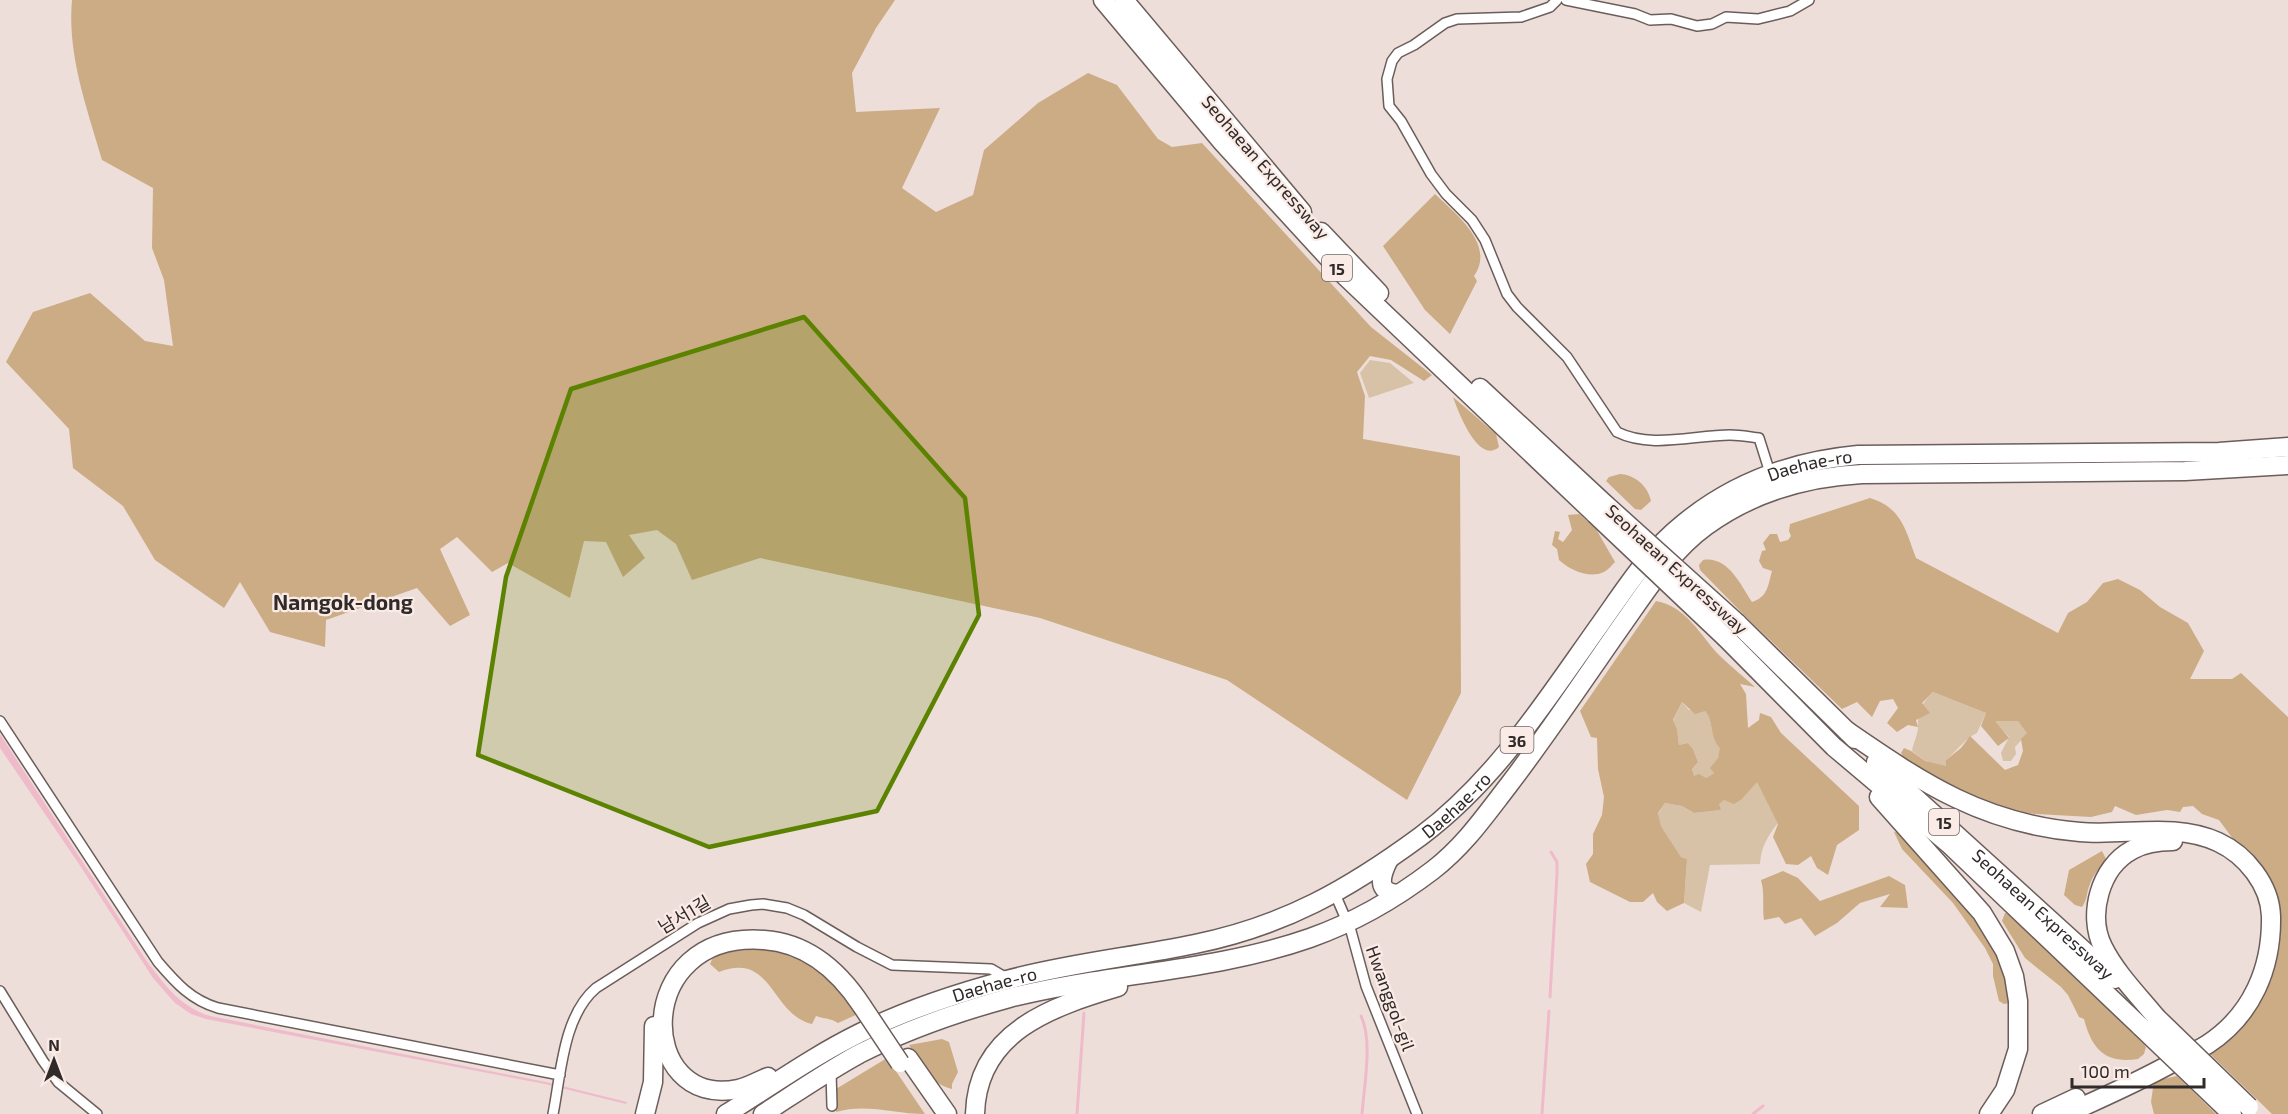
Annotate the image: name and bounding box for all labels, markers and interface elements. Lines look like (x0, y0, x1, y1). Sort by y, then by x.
street label: Seohaean Expressway (1198, 91, 1335, 244)
road number: 15 (1322, 255, 1352, 281)
street label: Daehae-ro (1764, 445, 1853, 485)
street label: Seohaean Expressway (1601, 499, 1753, 639)
district label: Namgok-dong (273, 589, 413, 614)
road number: 36 (1500, 727, 1534, 753)
street label: Daehae-ro (1417, 767, 1495, 843)
road number: 15 (1929, 809, 1959, 835)
street label: Seohaean Expressway (1968, 844, 2119, 984)
street label: 남서1길 (654, 890, 714, 938)
street label: Hwanggol-gil (1362, 942, 1420, 1054)
street label: Daehae-ro (949, 962, 1039, 1006)
north arrow (24, 1030, 84, 1090)
text: N (48, 1035, 60, 1054)
scale bar (2072, 1051, 2204, 1089)
text: 100 m (2081, 1060, 2130, 1082)

